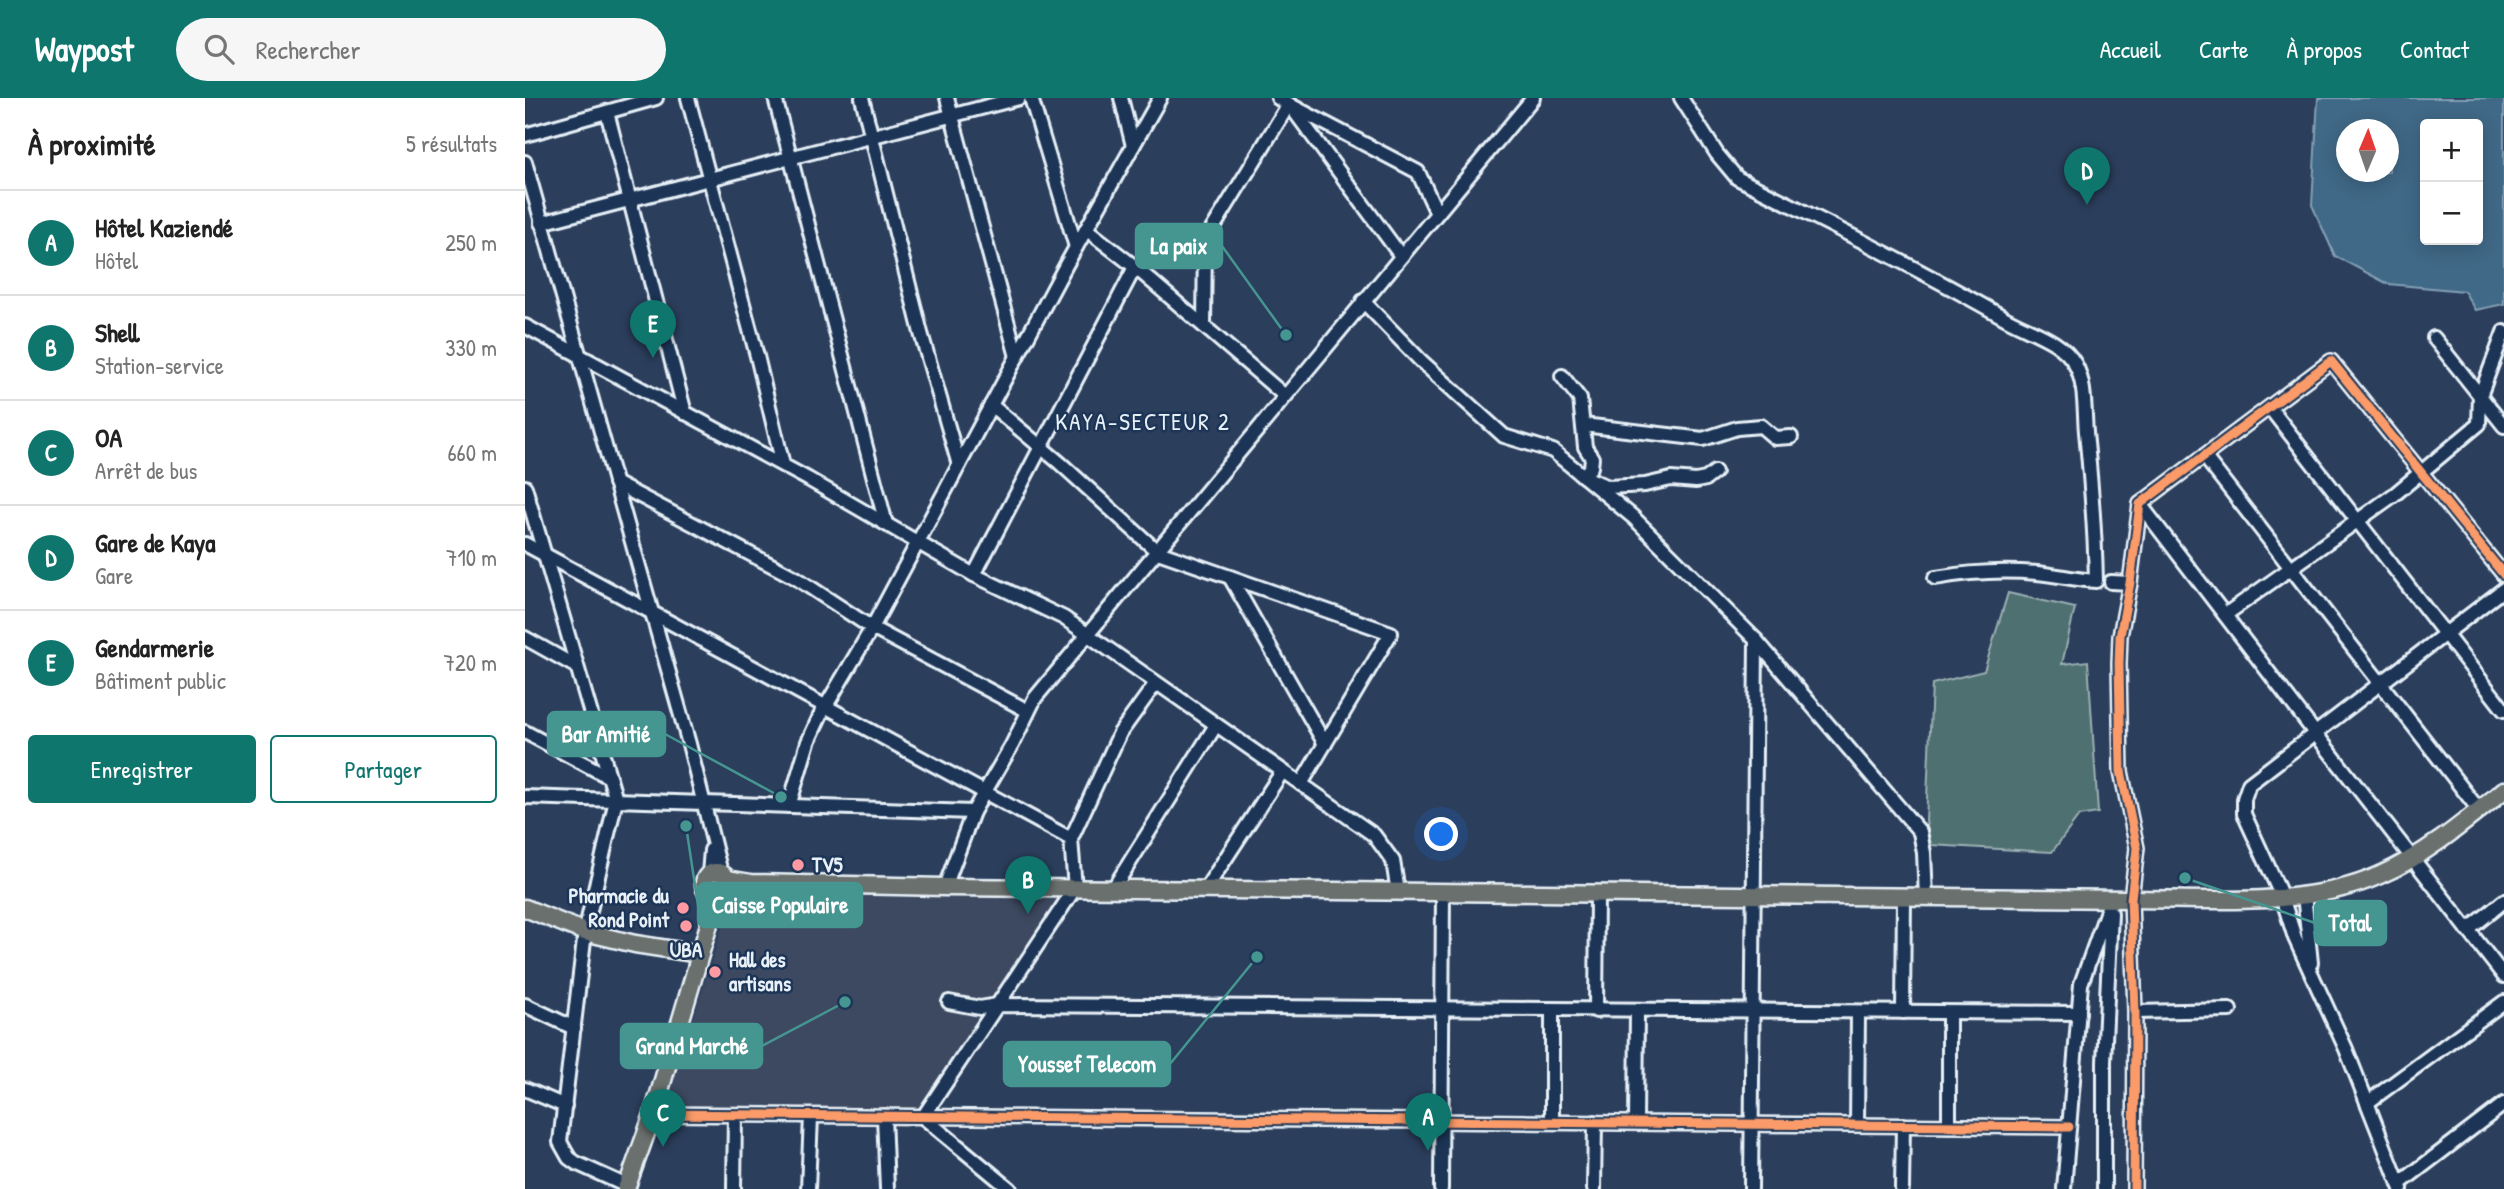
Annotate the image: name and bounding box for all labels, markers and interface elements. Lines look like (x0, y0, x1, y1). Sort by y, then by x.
search box (176, 18, 666, 81)
text: Waypost (35, 27, 134, 71)
icon: search (200, 30, 238, 68)
text: Rechercher (256, 32, 361, 67)
text: Accueil (2100, 33, 2161, 65)
text: Carte (2199, 33, 2248, 65)
text: À propos (2286, 33, 2362, 65)
text: Contact (2400, 33, 2469, 65)
north arrow (2336, 119, 2399, 182)
map controls (2420, 119, 2483, 245)
button: + (2420, 119, 2483, 182)
text: À proximité (28, 124, 156, 164)
text: 5 résultats (406, 128, 497, 159)
pin: D (2064, 147, 2110, 205)
button: − (2420, 182, 2483, 245)
text: Hôtel Kaziendé (95, 210, 233, 245)
callout: La paix (1136, 224, 1222, 268)
text: A (45, 227, 57, 258)
text: 250 m (445, 227, 497, 258)
text: La paix (1150, 230, 1208, 262)
text: Hôtel (95, 245, 138, 276)
pin: E (630, 300, 676, 358)
text: Shell (95, 315, 139, 350)
text: B (45, 332, 57, 363)
text: 330 m (445, 332, 497, 363)
text: Station-service (95, 350, 224, 381)
district label: KAYA-SECTEUR 2 (1055, 406, 1231, 437)
text: OA (95, 420, 122, 455)
text: C (45, 437, 57, 468)
text: 660 m (447, 437, 497, 468)
text: Arrêt de bus (95, 455, 197, 486)
text: Gare de Kaya (95, 525, 215, 560)
text: D (46, 542, 56, 573)
text: 710 m (446, 542, 497, 573)
text: Gare (95, 560, 133, 591)
text: Gendarmerie (95, 630, 214, 665)
text: E (46, 647, 56, 678)
text: 720 m (444, 647, 497, 678)
text: Bâtiment public (95, 665, 226, 696)
callout: Bar Amitié (548, 712, 665, 756)
text: Bar Amitié (561, 718, 651, 749)
button: Enregistrer (28, 735, 256, 803)
button: Partager (270, 735, 497, 803)
your location (1424, 817, 1458, 851)
place label: TV5 (811, 850, 843, 879)
pin: B (1005, 856, 1051, 914)
marker: TV5 (790, 857, 806, 873)
place label: Pharmacie du Rond Point (569, 881, 670, 934)
callout: Caisse Populaire (698, 883, 862, 927)
text: Caisse Populaire (712, 889, 849, 921)
marker: Pharmacie du Rond Point (675, 900, 691, 916)
callout: Total (2315, 901, 2386, 945)
text: Total (2327, 907, 2372, 938)
marker: UBA (678, 918, 694, 934)
place label: UBA (670, 935, 703, 964)
place label: Hall des artisans (729, 945, 791, 998)
marker: Hall des artisans (707, 964, 723, 980)
callout: Grand Marché (621, 1024, 762, 1068)
text: Grand Marché (636, 1030, 749, 1061)
callout: Youssef Telecom (1004, 1042, 1170, 1086)
text: Youssef Telecom (1018, 1048, 1156, 1079)
pin: C (640, 1089, 686, 1147)
pin: A (1405, 1093, 1451, 1151)

